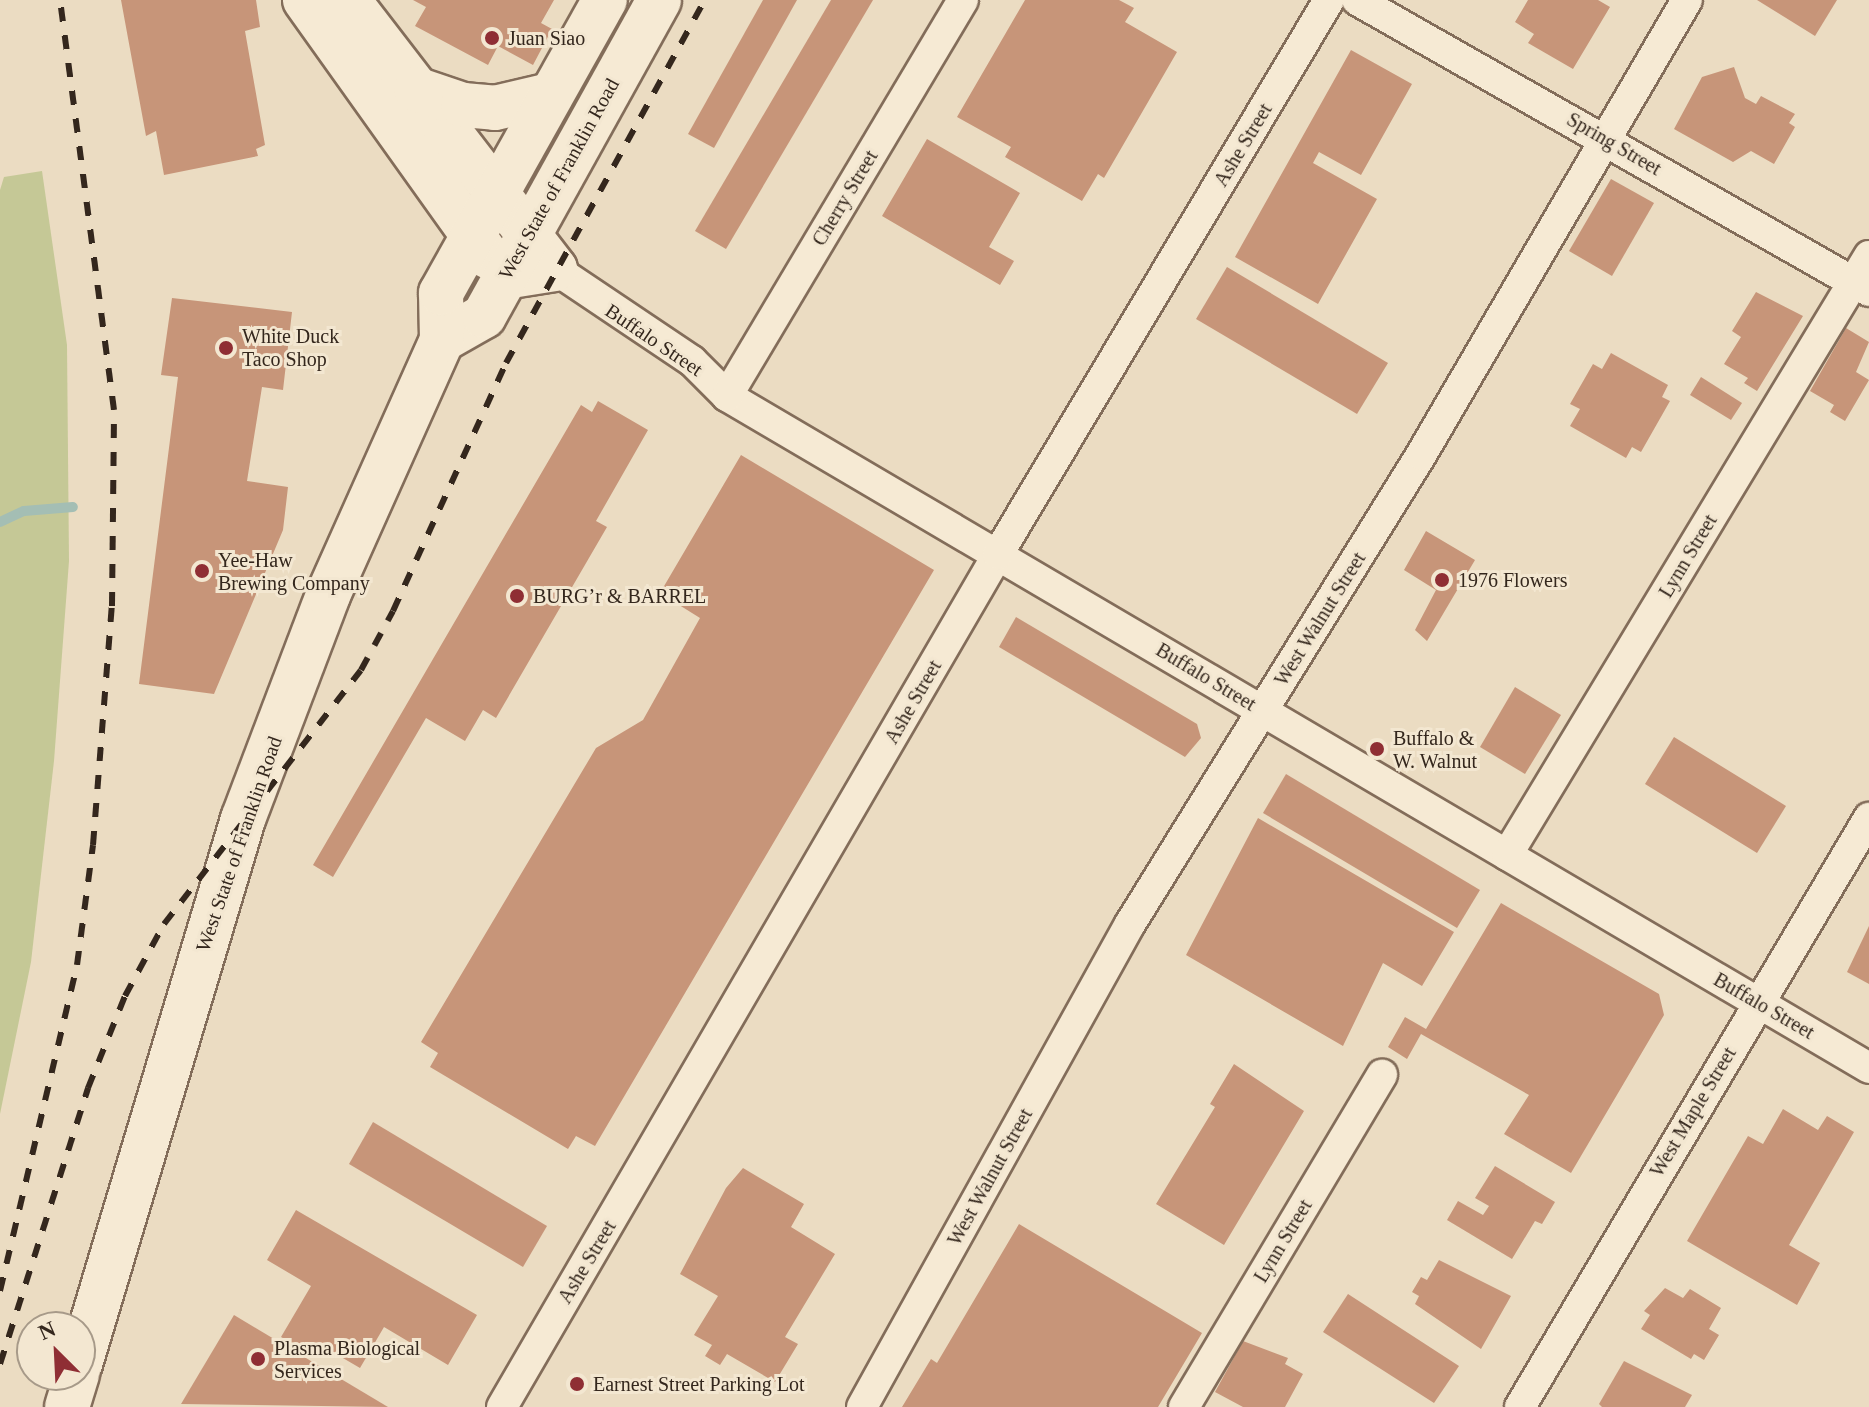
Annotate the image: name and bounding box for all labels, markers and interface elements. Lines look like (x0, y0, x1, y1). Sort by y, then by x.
place label: Juan Siao (508, 26, 585, 50)
marker: Juan Siao (483, 29, 501, 47)
street label: West State of Franklin Road (494, 74, 624, 284)
street label: Ashe Street (1209, 99, 1277, 191)
street label: Spring Street (1563, 107, 1665, 181)
street label: Cherry Street (807, 146, 883, 250)
street label: Buffalo Street (601, 299, 707, 381)
place label: White Duck Taco Shop (242, 324, 339, 371)
marker: White Duck Taco Shop (217, 339, 235, 357)
street label: Lynn Street (1654, 510, 1722, 602)
place label: Yee-Haw Brewing Company (218, 548, 370, 595)
street label: West Walnut Street (1269, 548, 1371, 690)
marker: Yee-Haw Brewing Company (193, 562, 211, 580)
place label: 1976 Flowers (1458, 568, 1567, 592)
marker: 1976 Flowers (1433, 571, 1451, 589)
place label: BURG’r & BARREL (533, 584, 706, 608)
marker: BURG’r & BARREL (508, 587, 526, 605)
street label: Buffalo Street (1152, 638, 1260, 716)
street label: Ashe Street (879, 656, 947, 748)
place label: Buffalo & W. Walnut (1393, 726, 1477, 773)
street label: West State of Franklin Road (191, 733, 287, 955)
marker: Buffalo & W. Walnut (1368, 740, 1386, 758)
street label: Buffalo Street (1709, 968, 1819, 1044)
street label: West Maple Street (1645, 1043, 1741, 1181)
street label: West Walnut Street (942, 1104, 1038, 1250)
street label: Lynn Street (1249, 1195, 1317, 1287)
street label: Ashe Street (553, 1216, 621, 1308)
north arrow (16, 1311, 96, 1391)
text: N (34, 1316, 59, 1345)
place label: Plasma Biological Services (274, 1336, 420, 1383)
marker: Plasma Biological Services (249, 1350, 267, 1368)
place label: Earnest Street Parking Lot (593, 1372, 805, 1396)
marker: Earnest Street Parking Lot (568, 1375, 586, 1393)

